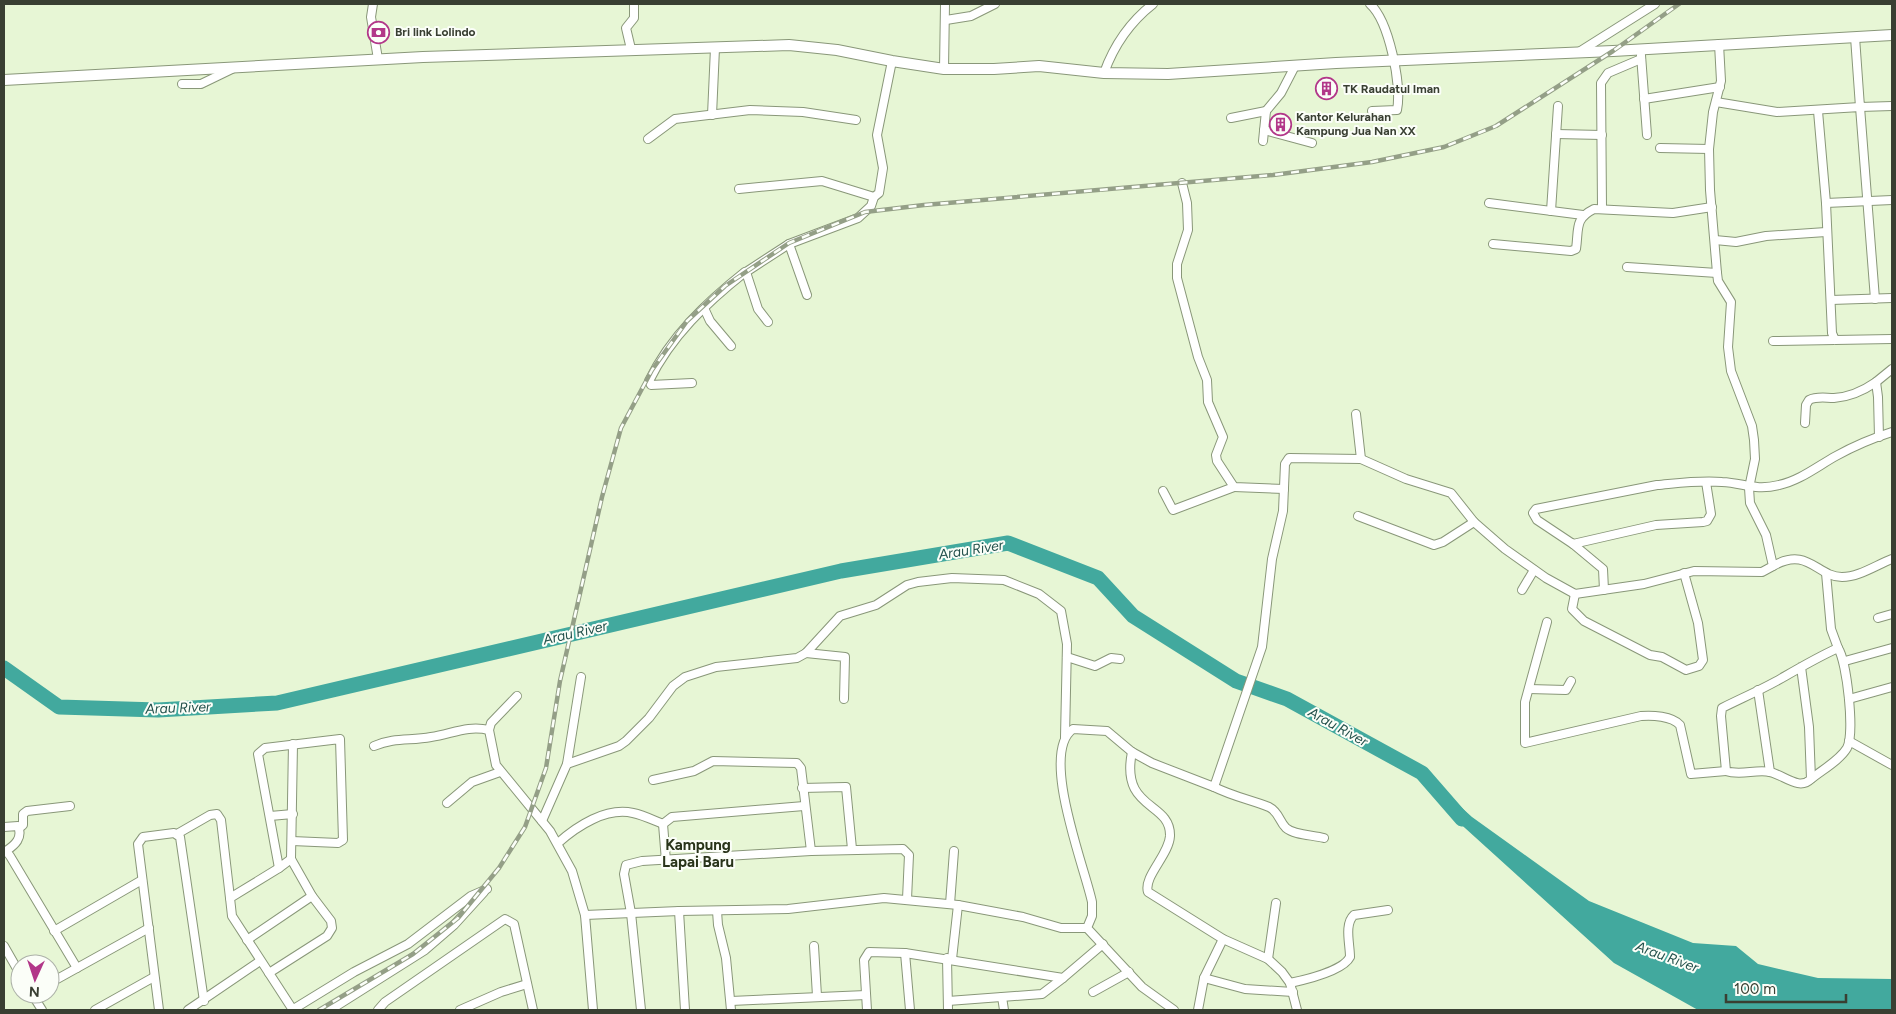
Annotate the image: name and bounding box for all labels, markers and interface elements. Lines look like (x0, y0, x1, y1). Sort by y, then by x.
bank icon: Bri link Lolindo (367, 20, 391, 44)
place label: Bri link Lolindo (395, 25, 476, 39)
building icon: TK Raudatul Iman (1315, 77, 1339, 101)
place label: TK Raudatul Iman (1343, 82, 1440, 96)
place label: Kantor Kelurahan Kampung Jua Nan XX (1296, 110, 1417, 138)
building icon: Kantor Kelurahan Kampung Jua Nan XX (1268, 112, 1292, 136)
water label: Arau River (936, 536, 1006, 564)
water label: Arau River (540, 617, 610, 649)
water label: Arau River (144, 698, 212, 718)
water label: Arau River (1304, 703, 1372, 751)
district label: Kampung Lapai Baru (662, 836, 734, 871)
water label: Arau River (1632, 937, 1702, 977)
north arrow (10, 954, 60, 1004)
scale bar (1726, 972, 1846, 1004)
text: 100 m (1734, 980, 1776, 998)
text: N (28, 983, 40, 1000)

